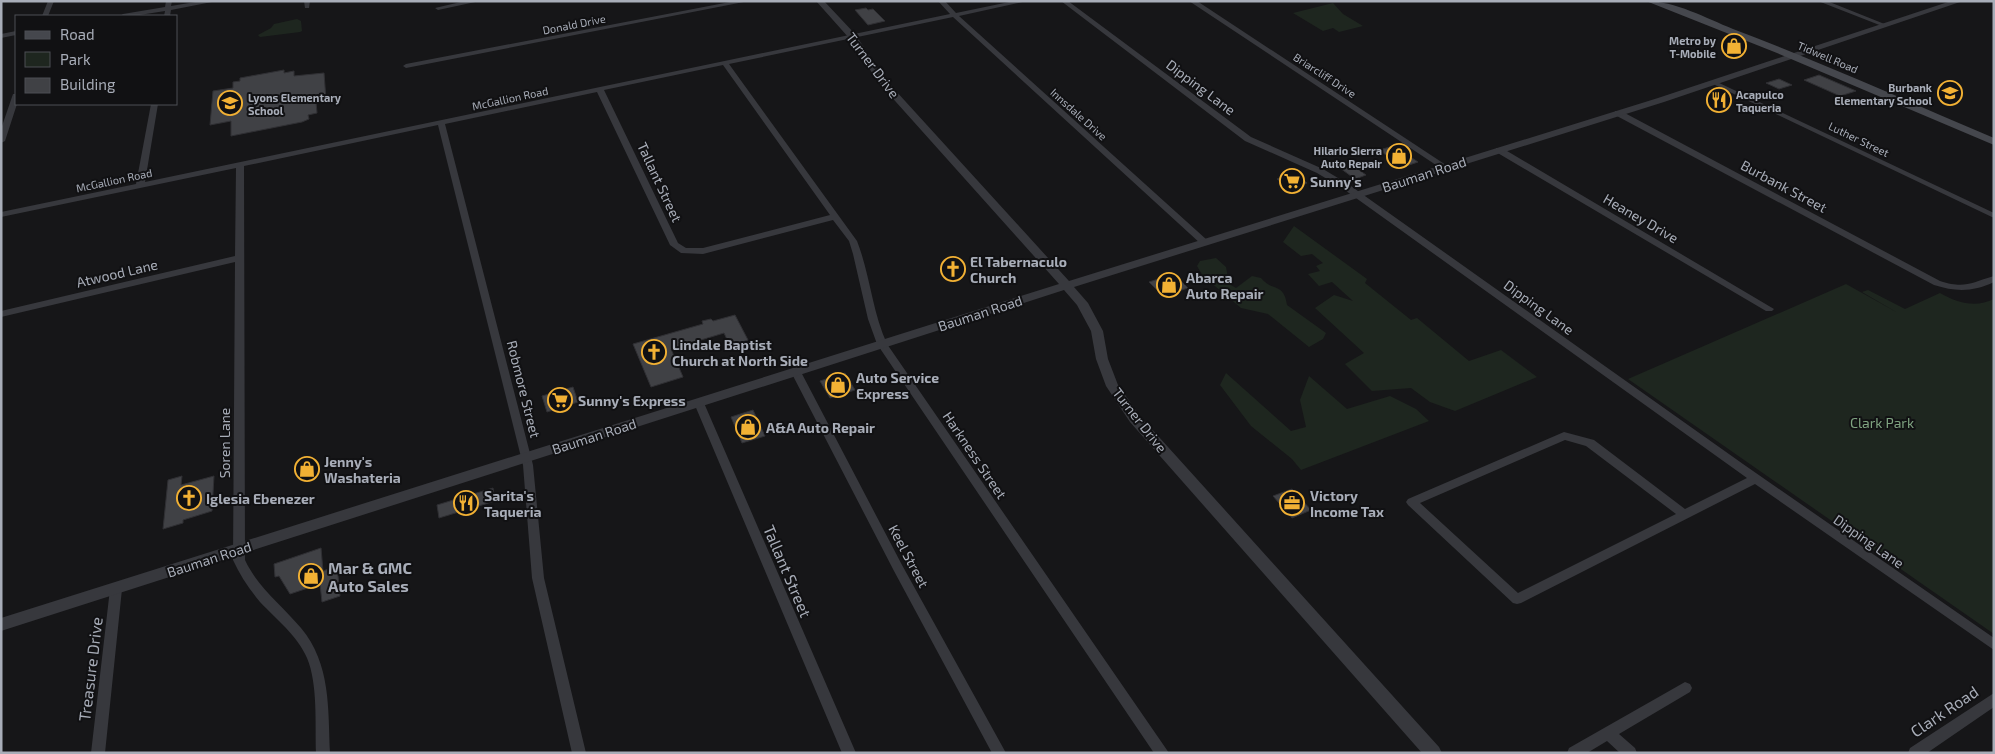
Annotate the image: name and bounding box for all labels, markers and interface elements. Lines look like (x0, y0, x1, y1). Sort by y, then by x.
street label: Donald Drive (541, 11, 607, 36)
legend (15, 15, 178, 105)
text: Road (60, 25, 95, 43)
street label: Turner Drive (843, 29, 903, 101)
shop icon: Metro by T-Mobile (1721, 33, 1747, 59)
place label: Metro by T-Mobile (1669, 34, 1717, 60)
street label: Tidwell Road (1796, 38, 1860, 76)
text: Park (60, 50, 91, 68)
street label: Briarcliff Drive (1291, 50, 1359, 100)
street label: Dipping Lane (1163, 56, 1239, 118)
text: Building (60, 75, 116, 93)
school or university icon: Burbank Elementary School (1937, 80, 1963, 106)
place label: Burbank Elementary School (1834, 81, 1933, 108)
street label: McGallion Road (471, 84, 549, 112)
street label: Innsdale Drive (1048, 85, 1110, 143)
restaurant icon: Acapulco Taqueria (1706, 87, 1732, 113)
place label: Acapulco Taqueria (1736, 88, 1784, 114)
school or university icon: Lyons Elementary School (217, 90, 243, 116)
place label: Lyons Elementary School (248, 91, 342, 117)
street label: Luther Street (1827, 119, 1891, 159)
street label: Tallant Street (634, 139, 686, 225)
shop icon: Hilario Sierra Auto Repair (1386, 143, 1412, 169)
place label: Hilario Sierra Auto Repair (1314, 144, 1382, 170)
street label: Bauman Road (1380, 152, 1468, 196)
street label: Burbank Street (1738, 156, 1830, 216)
street label: McGallion Road (75, 166, 153, 194)
supermarket icon: Sunny's (1279, 168, 1305, 194)
place label: Sunny's (1310, 173, 1362, 190)
street label: Heaney Drive (1601, 190, 1681, 246)
place label: El Tabernaculo Church (970, 253, 1067, 286)
street label: Atwood Lane (75, 255, 159, 291)
church icon: El Tabernaculo Church (940, 256, 966, 282)
place label: Abarca Auto Repair (1186, 269, 1264, 302)
shop icon: Abarca Auto Repair (1156, 272, 1182, 298)
street label: Dipping Lane (1501, 276, 1577, 338)
street label: Bauman Road (936, 291, 1024, 335)
place label: Lindale Baptist Church at North Side (672, 336, 808, 369)
street label: Robmore Street (504, 339, 544, 439)
church icon: Lindale Baptist Church at North Side (641, 339, 667, 365)
place label: Auto Service Express (856, 369, 939, 402)
shop icon: Auto Service Express (825, 372, 851, 398)
street label: Turner Drive (1109, 384, 1171, 456)
supermarket icon: Sunny's Express (547, 387, 573, 413)
place label: Sunny's Express (578, 392, 686, 409)
street label: Soren Lane (216, 408, 233, 478)
street label: Harkness Street (940, 408, 1010, 502)
street label: Bauman Road (550, 414, 638, 458)
shop icon: A&A Auto Repair (735, 414, 761, 440)
park label: Clark Park (1850, 414, 1914, 431)
place label: A&A Auto Repair (766, 419, 875, 436)
place label: Jenny's Washateria (324, 453, 401, 486)
shop icon: Jenny's Washateria (294, 456, 320, 482)
church icon: Iglesia Ebenezer (176, 485, 202, 511)
place label: Sarita's Taqueria (484, 487, 542, 520)
place label: Victory Income Tax (1310, 487, 1384, 520)
place label: Iglesia Ebenezer (206, 490, 315, 507)
restaurant icon: Sarita's Taqueria (453, 490, 479, 516)
office icon: Victory Income Tax (1279, 490, 1305, 516)
street label: Dipping Lane (1831, 510, 1907, 572)
street label: Tallant Street (760, 522, 816, 620)
street label: Keel Street (885, 522, 933, 590)
street label: Bauman Road (165, 537, 253, 581)
place label: Mar & GMC Auto Sales (328, 558, 412, 595)
shop icon: Mar & GMC Auto Sales (298, 563, 324, 589)
street label: Treasure Drive (74, 616, 106, 722)
street label: Clark Road (1907, 681, 1981, 741)

